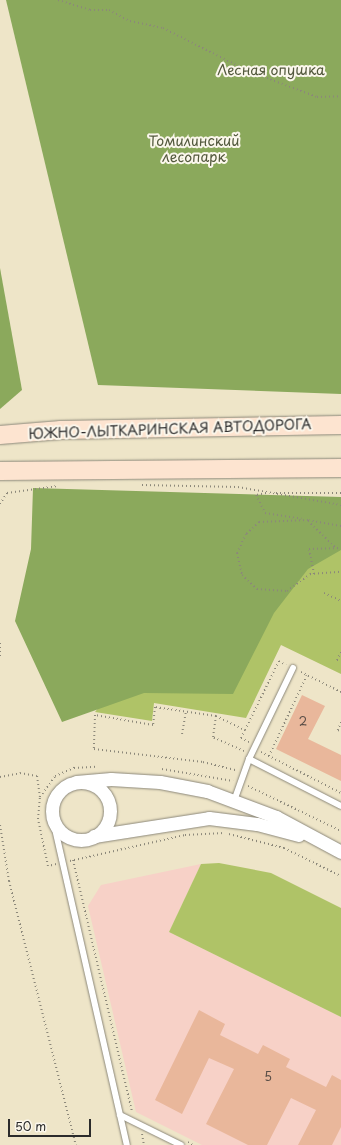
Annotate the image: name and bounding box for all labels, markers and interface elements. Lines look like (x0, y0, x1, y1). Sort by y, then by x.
park label: Лесная опушка (217, 62, 325, 78)
park label: Томилинский лесопарк (149, 133, 239, 166)
street label: ЮЖНО-ЛЫТКАРИНСКАЯ АВТОДОРОГА (28, 416, 312, 442)
house number: 2 (299, 715, 307, 729)
house number: 5 (264, 1070, 272, 1084)
scale bar (10, 1111, 93, 1137)
text: 50 m (15, 1117, 46, 1135)

